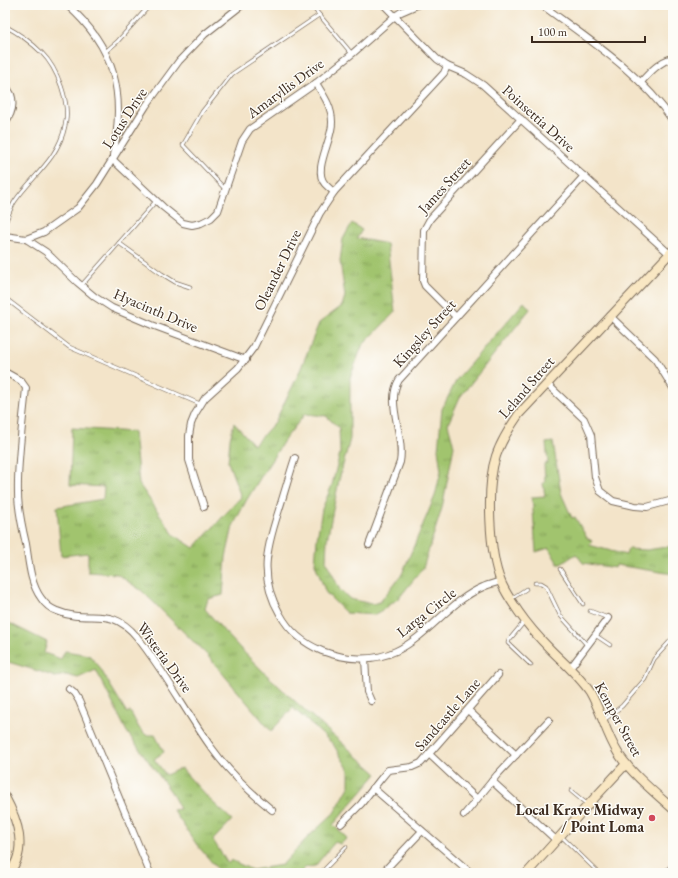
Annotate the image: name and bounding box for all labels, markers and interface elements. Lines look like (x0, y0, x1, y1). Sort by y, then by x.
scale bar (532, 18, 645, 44)
text: 100 m (538, 24, 568, 40)
street label: Amaryllis Drive (242, 54, 327, 123)
street label: Poinsettia Drive (499, 80, 579, 156)
street label: Lotus Drive (97, 84, 151, 152)
street label: James Street (412, 153, 474, 219)
street label: Oleander Drive (249, 226, 305, 314)
street label: Hyacinth Drive (111, 284, 201, 336)
street label: Kingsley Street (388, 295, 460, 371)
street label: Leland Street (494, 352, 558, 422)
street label: Larga Circle (393, 583, 460, 641)
street label: Wisteria Drive (133, 618, 197, 696)
street label: Sandcastle Lane (410, 673, 484, 755)
street label: Kemper Street (591, 678, 647, 760)
place label: Local Krave Midway / Point Loma (516, 800, 645, 836)
marker: Local Krave Midway / Point Loma (647, 813, 657, 823)

